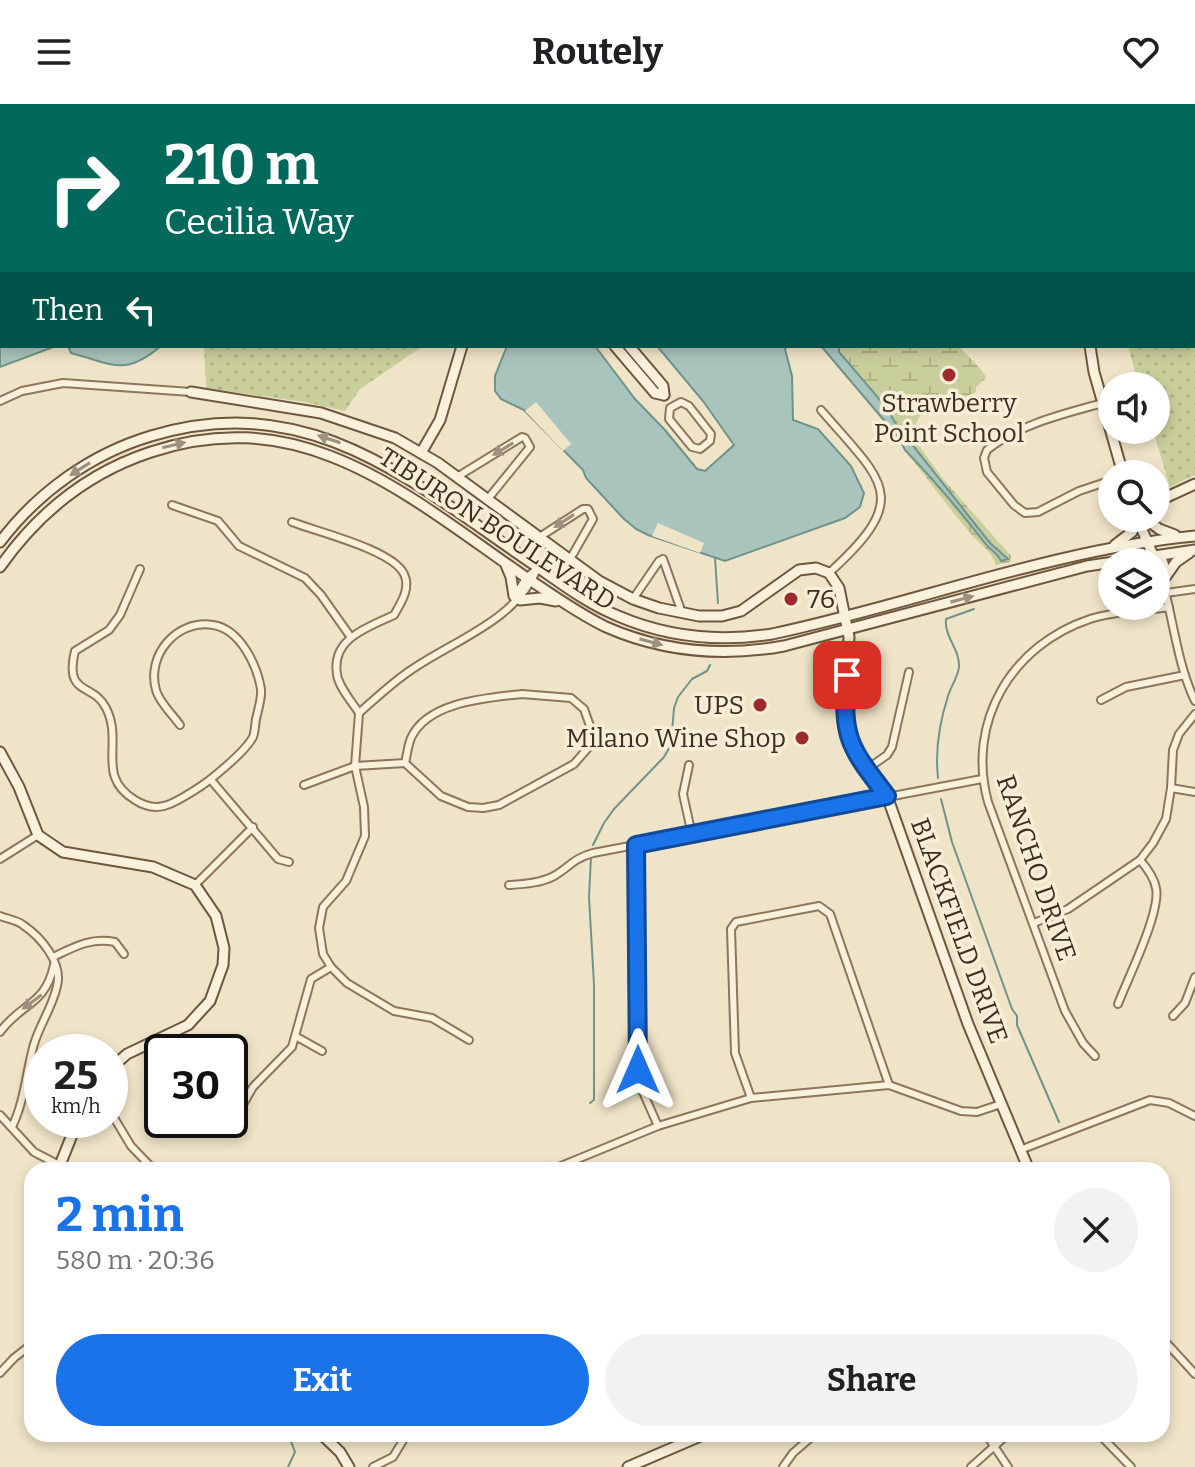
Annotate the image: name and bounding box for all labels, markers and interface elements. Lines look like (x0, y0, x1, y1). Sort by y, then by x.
icon: menu (32, 30, 76, 74)
text: Routely (532, 30, 663, 74)
icon: heart (1119, 30, 1163, 74)
text: 210 m (164, 132, 319, 199)
icon: right (32, 136, 136, 240)
text: Cecilia Way (164, 200, 354, 244)
icon: left (119, 288, 163, 332)
text: Then (32, 292, 103, 328)
marker: Strawberry Point School (940, 366, 958, 384)
map controls (1098, 372, 1170, 620)
button: sound (1098, 372, 1170, 444)
place label: Strawberry Point School (874, 388, 1024, 449)
one-way arrow (317, 433, 341, 445)
one-way arrow (162, 439, 187, 451)
street label: TIBURON BOULEVARD (373, 441, 621, 617)
one-way arrow (492, 442, 514, 456)
button: search (1098, 460, 1170, 532)
one-way arrow (69, 462, 91, 476)
one-way arrow (553, 513, 575, 527)
button: layers (1098, 548, 1170, 620)
place label: 76 (807, 584, 835, 615)
marker: 76 (782, 590, 800, 608)
one-way arrow (950, 592, 975, 604)
one-way arrow (639, 636, 663, 649)
pin (813, 641, 881, 709)
icon: arrive (825, 653, 869, 697)
place label: UPS (694, 690, 744, 721)
marker: UPS (751, 696, 769, 714)
place label: Milano Wine Shop (566, 723, 786, 754)
marker: Milano Wine Shop (793, 729, 811, 747)
street label: RANCHO DRIVE (990, 771, 1082, 965)
street label: BLACKFIELD DRIVE (904, 814, 1014, 1048)
one-way arrow (22, 994, 43, 1009)
position arrow (596, 1028, 680, 1112)
speed limit sign: 30 (144, 1034, 248, 1138)
text: 25 (54, 1052, 98, 1100)
text: km/h (51, 1094, 101, 1118)
text: 2 min (56, 1186, 184, 1244)
button: close (1054, 1188, 1138, 1272)
text: 580 m · 20:36 (56, 1245, 214, 1276)
button: Exit (56, 1334, 589, 1426)
button: Share (605, 1334, 1138, 1426)

